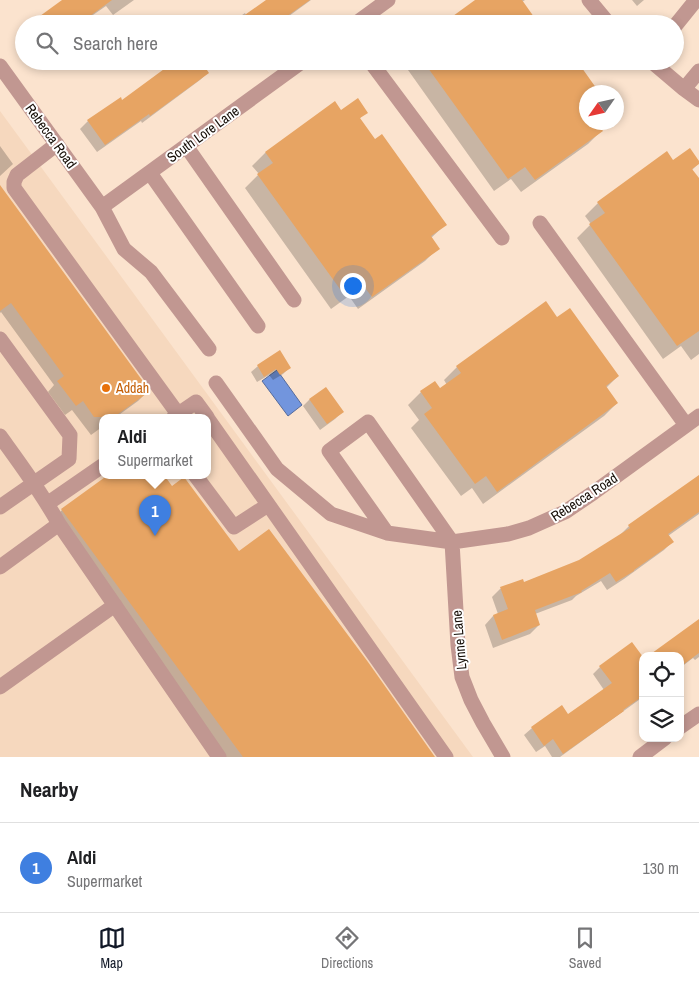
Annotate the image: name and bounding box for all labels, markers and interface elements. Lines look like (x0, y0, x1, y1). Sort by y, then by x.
search box (15, 15, 684, 70)
icon: search (33, 29, 61, 57)
text: Search here (73, 30, 158, 56)
north arrow (579, 85, 624, 130)
street label: Rebecca Road (21, 100, 81, 172)
street label: South Lore Lane (163, 102, 243, 166)
your location (340, 273, 366, 299)
place label: Addah (115, 379, 149, 397)
marker: Addah (100, 382, 112, 394)
popup (99, 414, 211, 479)
text: Aldi (117, 423, 147, 449)
text: Supermarket (117, 449, 193, 471)
street label: Rebecca Road (547, 469, 621, 525)
pin: 1 (139, 495, 171, 536)
street label: Lynne Lane (447, 610, 471, 670)
map controls (639, 652, 684, 742)
button: locate (639, 652, 684, 697)
button: layers (639, 697, 684, 742)
text: Nearby (20, 775, 78, 804)
text: Aldi (67, 844, 96, 870)
text: 1 (32, 857, 40, 879)
text: 130 m (643, 857, 679, 879)
text: Supermarket (67, 870, 142, 892)
tab: Map (98, 924, 126, 972)
tab: Directions (321, 924, 373, 972)
tab: Saved (569, 924, 601, 972)

